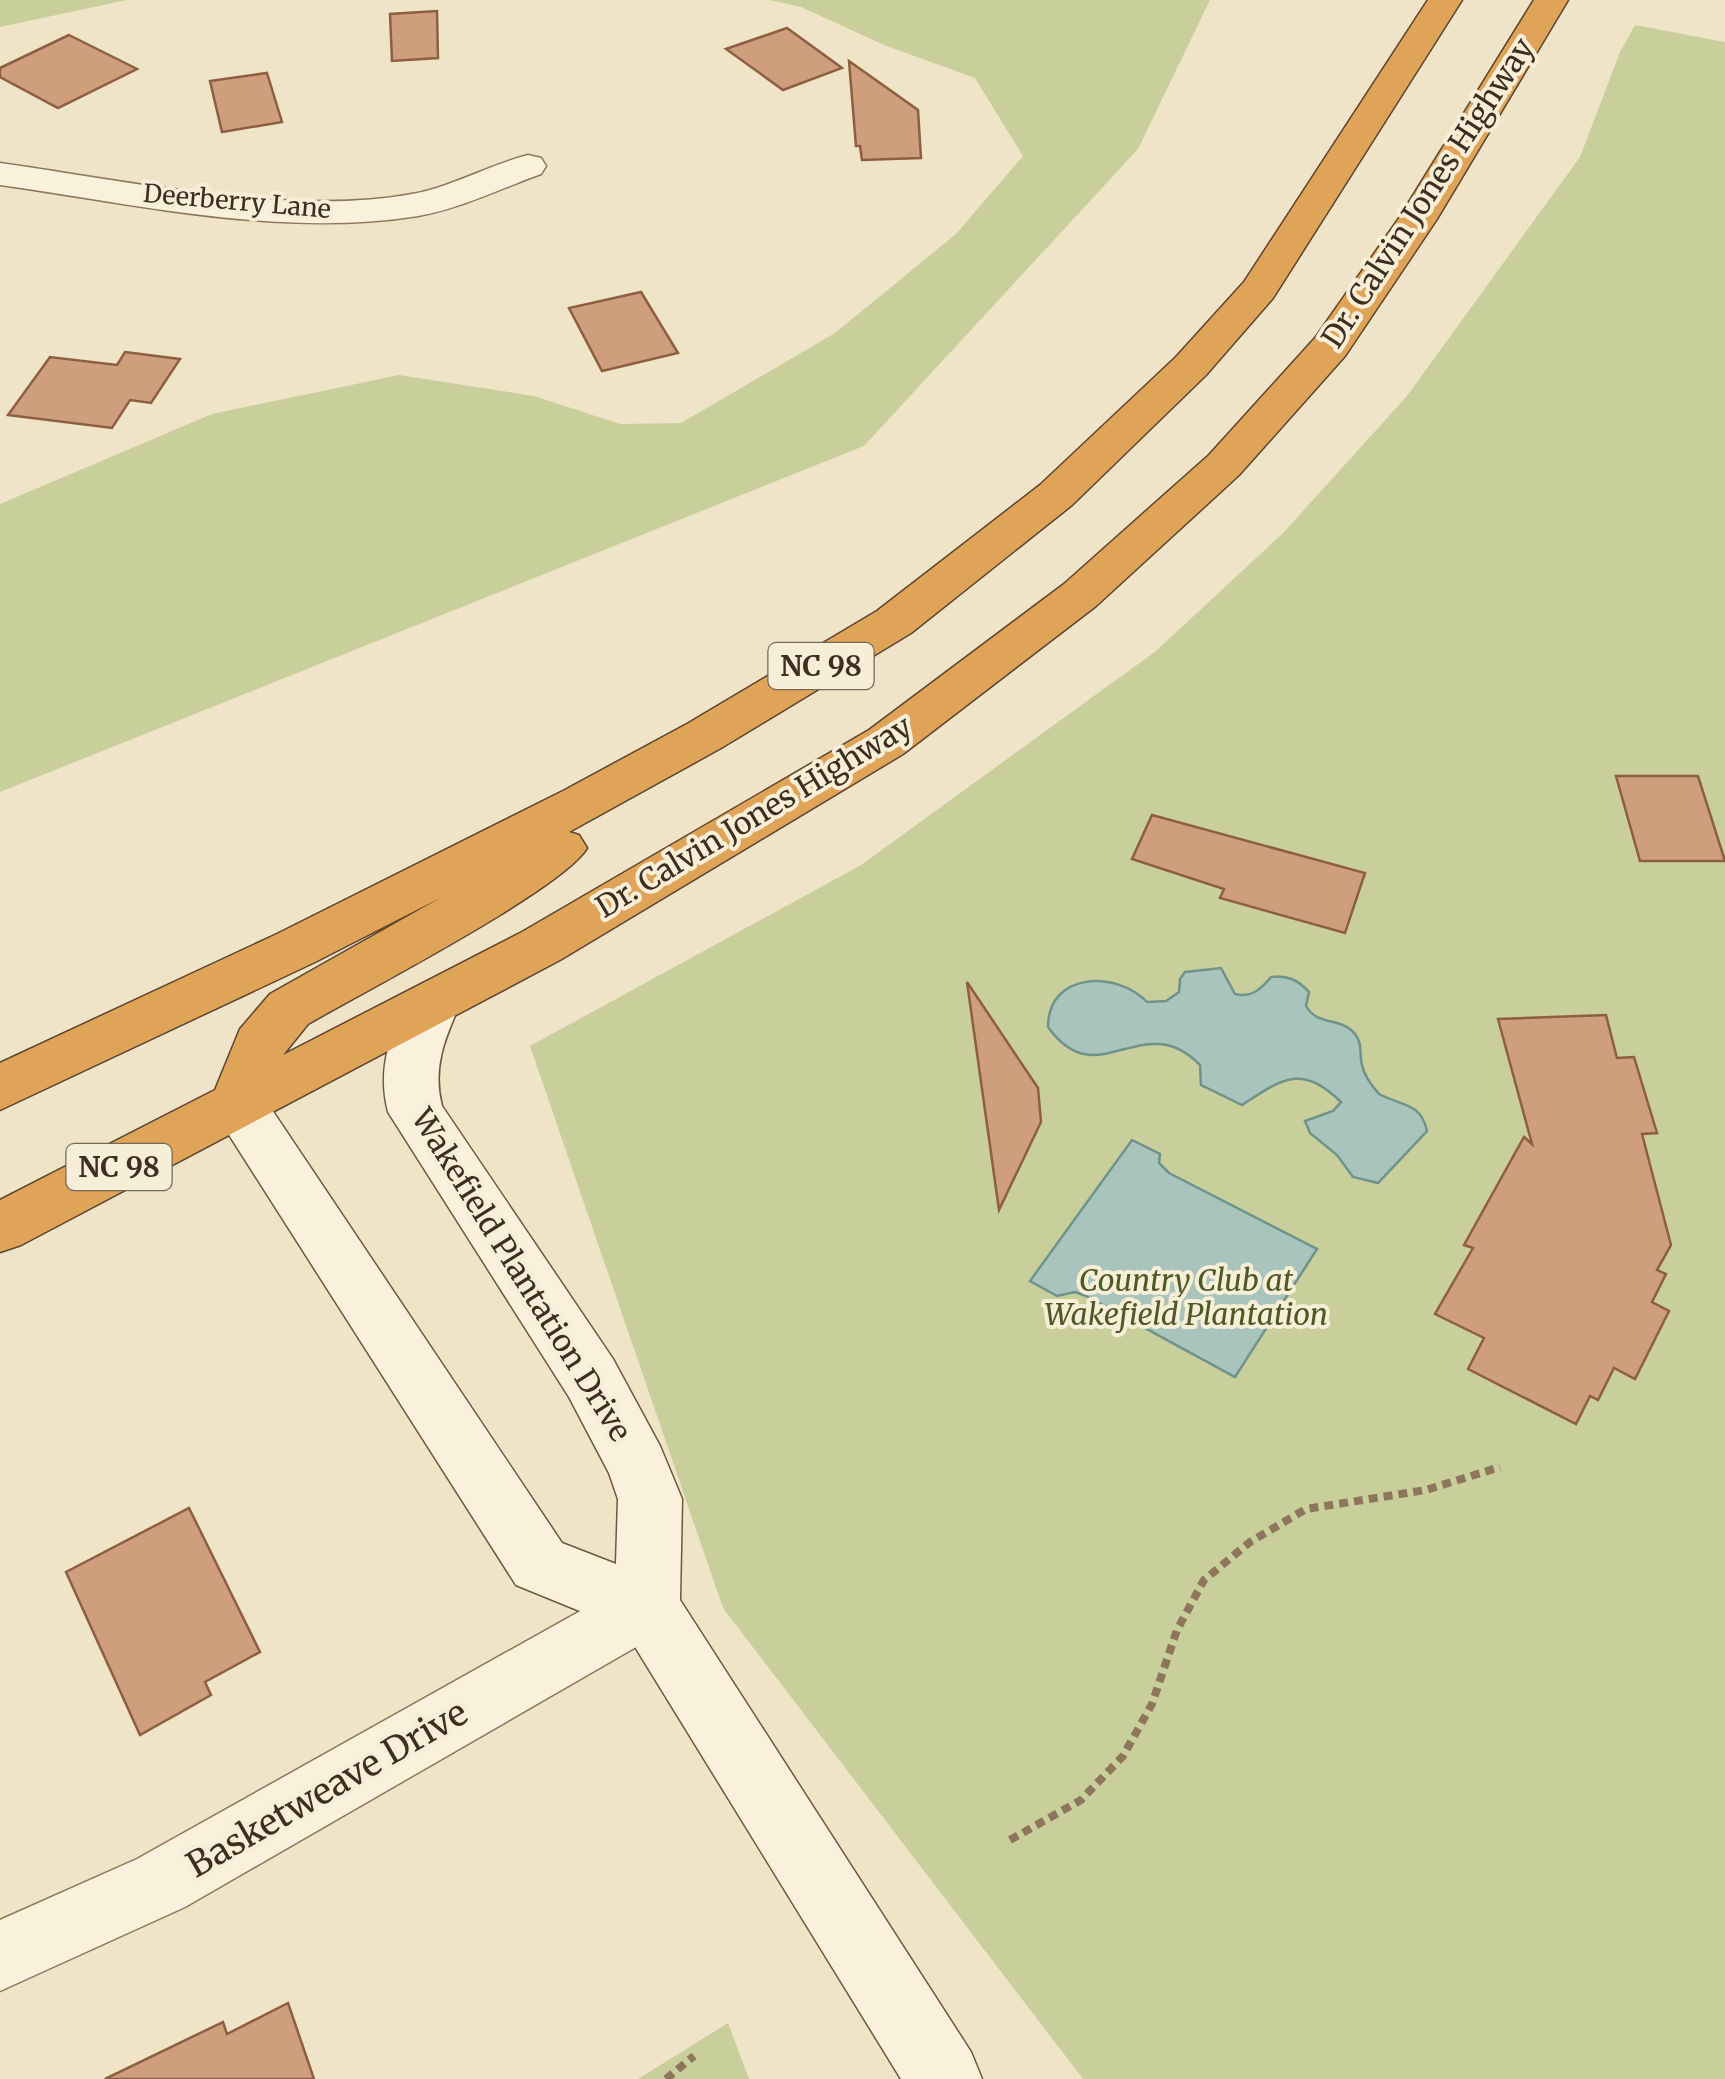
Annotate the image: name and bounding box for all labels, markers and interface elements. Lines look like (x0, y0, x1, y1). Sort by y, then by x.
street label: Dr. Calvin Jones Highway (1313, 30, 1542, 355)
street label: Deerberry Lane (142, 177, 332, 225)
road number: NC 98 (768, 643, 874, 689)
street label: Dr. Calvin Jones Highway (589, 706, 919, 926)
street label: Wakefield Plantation Drive (403, 1100, 640, 1448)
road number: NC 98 (66, 1144, 172, 1190)
park label: Country Club at Wakefield Plantation (1044, 1261, 1328, 1333)
street label: Basketweave Drive (179, 1691, 475, 1887)

